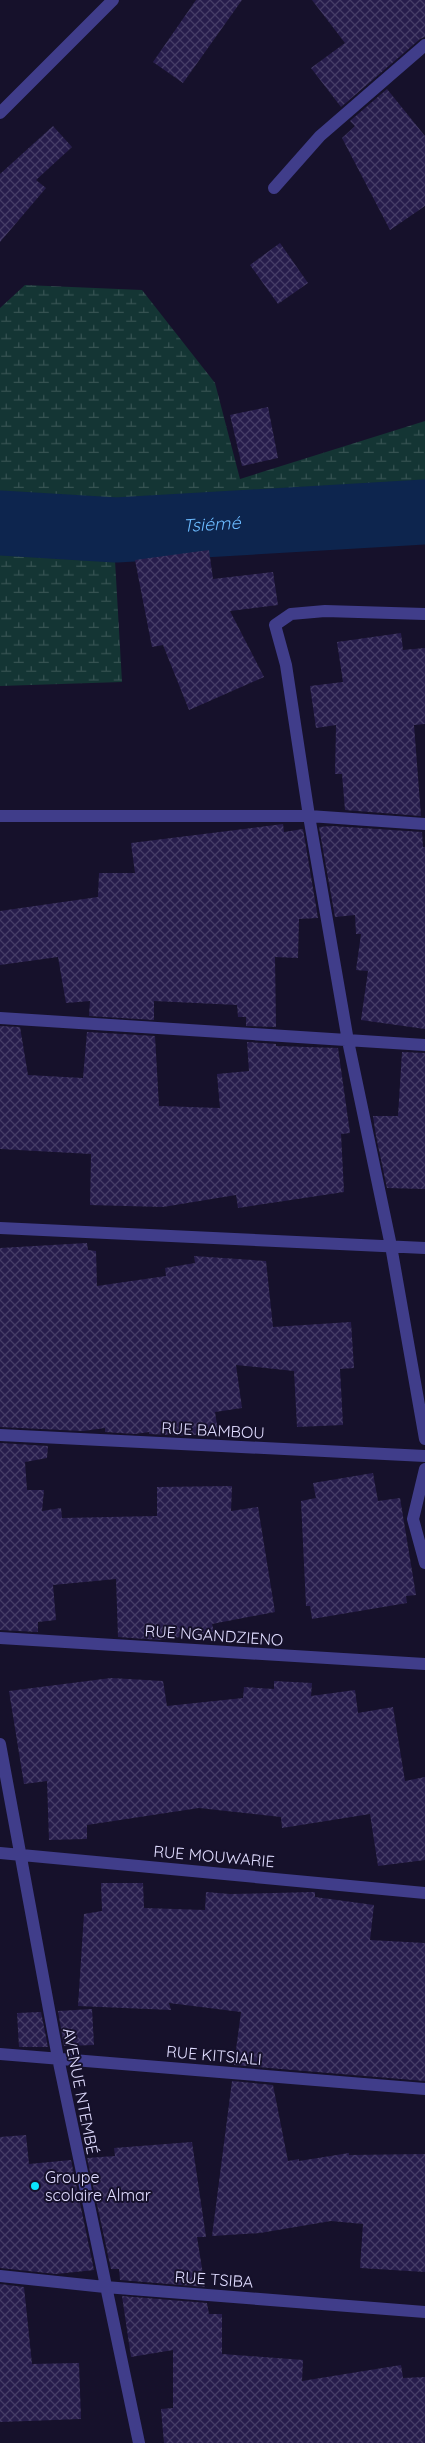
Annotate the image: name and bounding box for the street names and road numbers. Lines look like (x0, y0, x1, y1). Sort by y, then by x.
street label: RUE BAMBOU (161, 1417, 265, 1443)
street label: RUE NGANDZIENO (144, 1620, 284, 1650)
street label: RUE MOUWARIE (153, 1841, 275, 1871)
street label: AVENUE NTEMBÉ (59, 2026, 103, 2156)
street label: RUE KITSIALI (165, 2041, 263, 2069)
street label: RUE TSIBA (174, 2266, 254, 2292)

